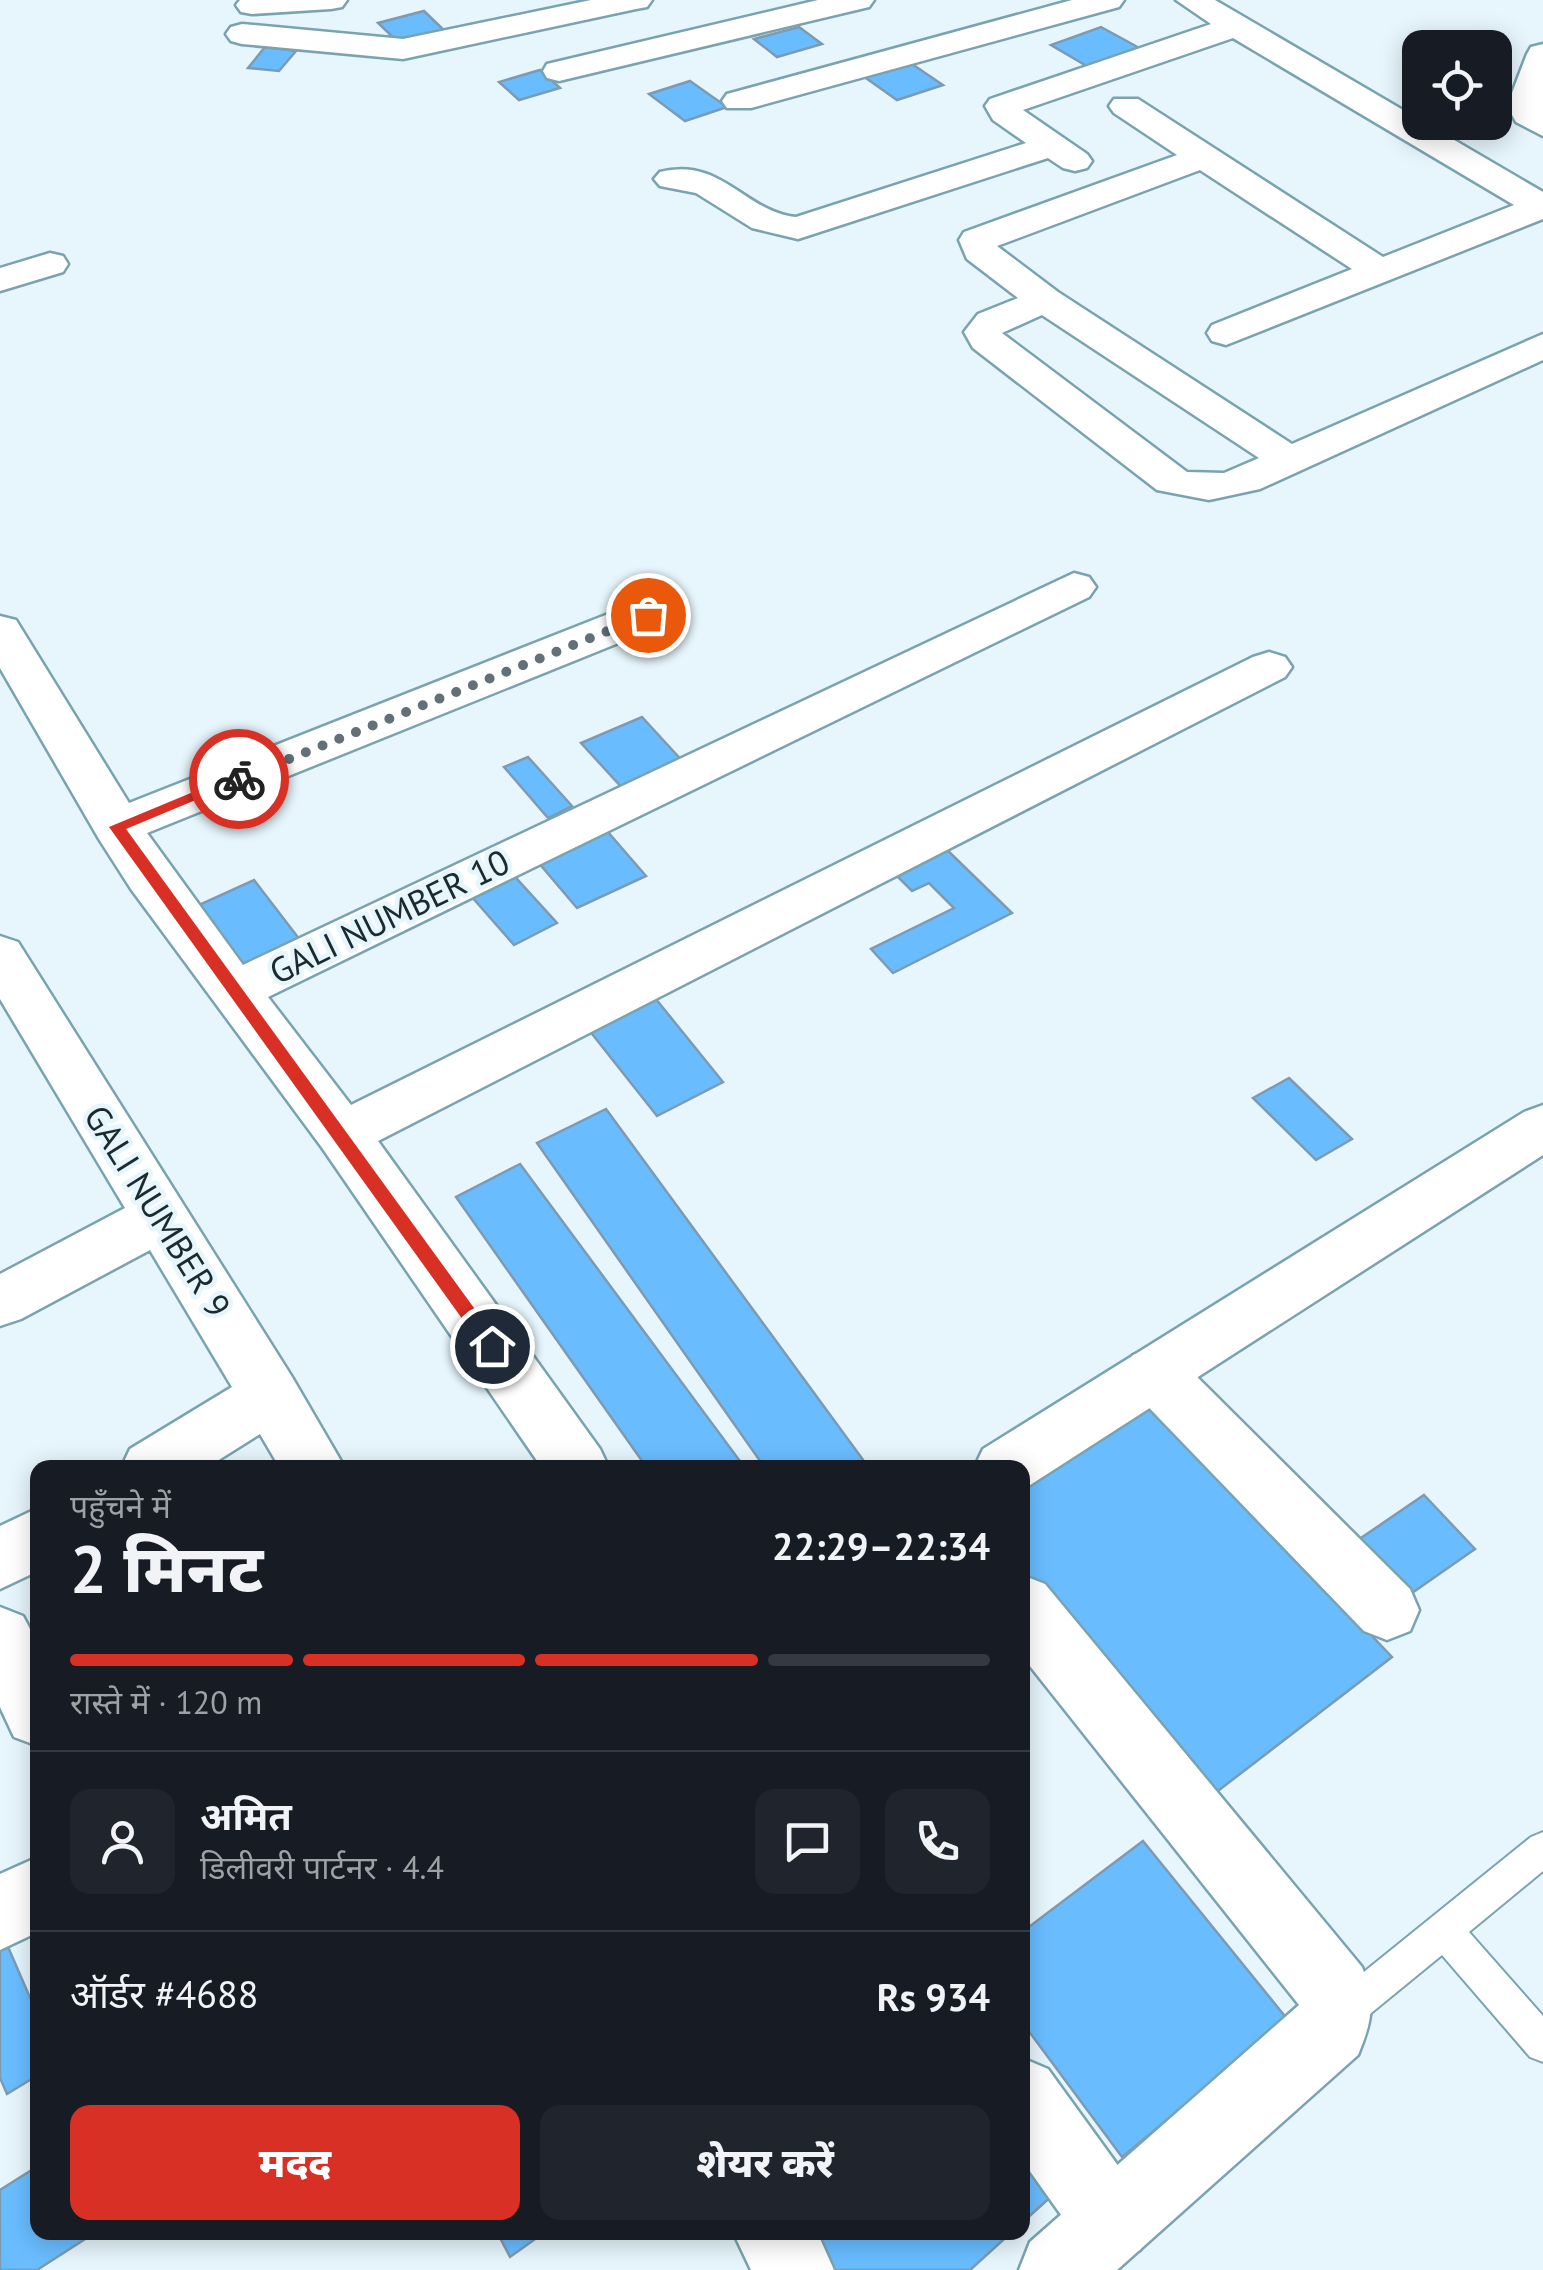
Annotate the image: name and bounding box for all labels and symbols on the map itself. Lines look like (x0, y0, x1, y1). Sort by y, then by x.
pin (606, 573, 691, 658)
courier (189, 729, 289, 829)
street label: GALI NUMBER 10 (262, 838, 516, 994)
street label: GALI NUMBER 9 (74, 1096, 242, 1326)
pin (450, 1304, 535, 1389)

